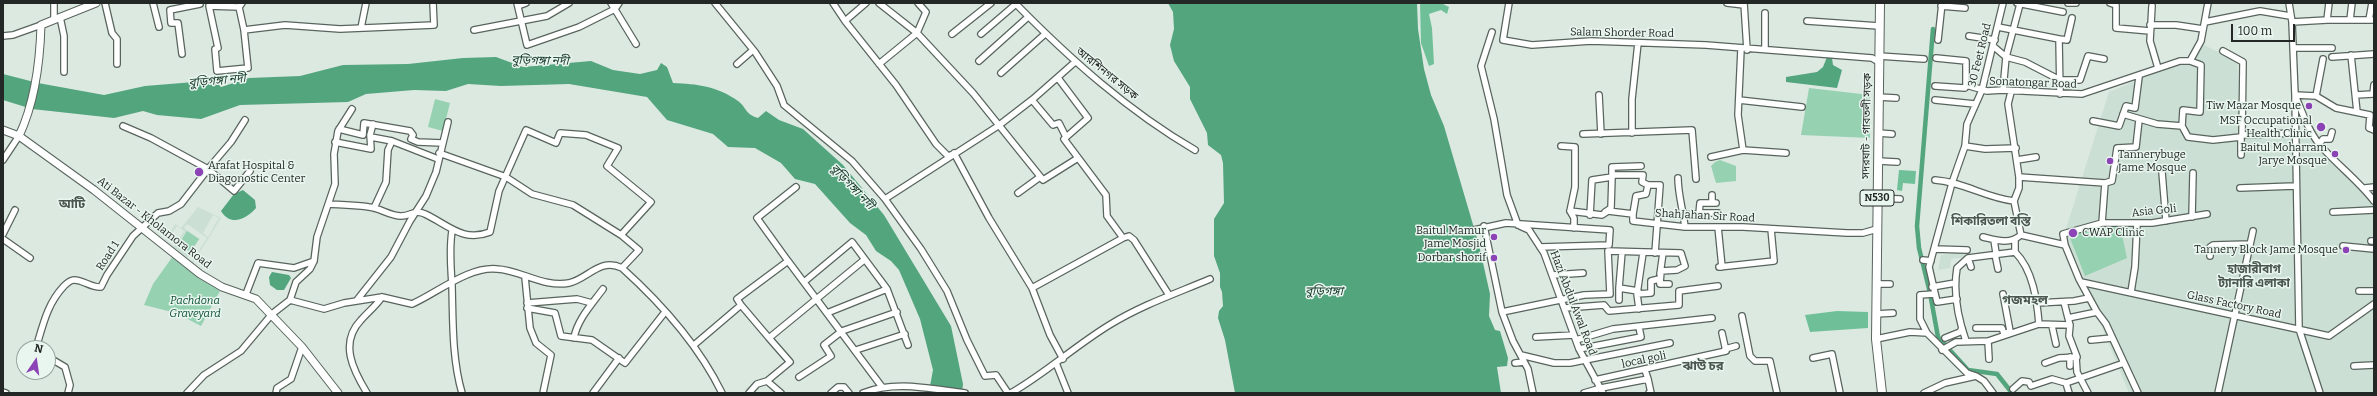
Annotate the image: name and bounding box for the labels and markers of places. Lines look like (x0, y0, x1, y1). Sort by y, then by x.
place label: Tiw Mazar Mosque (2206, 99, 2301, 113)
marker: Tiw Mazar Mosque (2304, 101, 2314, 111)
place label: MSF Occupational Health Clinic (2219, 114, 2312, 140)
marker: MSF Occupational Health Clinic (2315, 121, 2327, 133)
place label: Baitul Moharram Jarye Mosque (2240, 141, 2327, 167)
place label: Tannerybuge Jame Mosque (2118, 148, 2187, 174)
marker: Baitul Moharram Jarye Mosque (2330, 149, 2340, 159)
marker: Tannerybuge Jame Mosque (2105, 156, 2115, 166)
place label: Arafat Hospital & Diagonostic Center (208, 159, 305, 185)
marker: Arafat Hospital & Diagonostic Center (193, 166, 205, 178)
place label: Baitul Mamur Jame Mosjid (1416, 224, 1486, 250)
place label: CWAP Clinic (2082, 226, 2144, 240)
marker: CWAP Clinic (2067, 227, 2079, 239)
marker: Baitul Mamur Jame Mosjid (1489, 232, 1499, 242)
place label: Tannery Block Jame Mosque (2194, 243, 2338, 257)
marker: Tannery Block Jame Mosque (2341, 245, 2351, 255)
place label: Dorbar shorif (1417, 251, 1486, 265)
marker: Dorbar shorif (1489, 253, 1499, 263)

